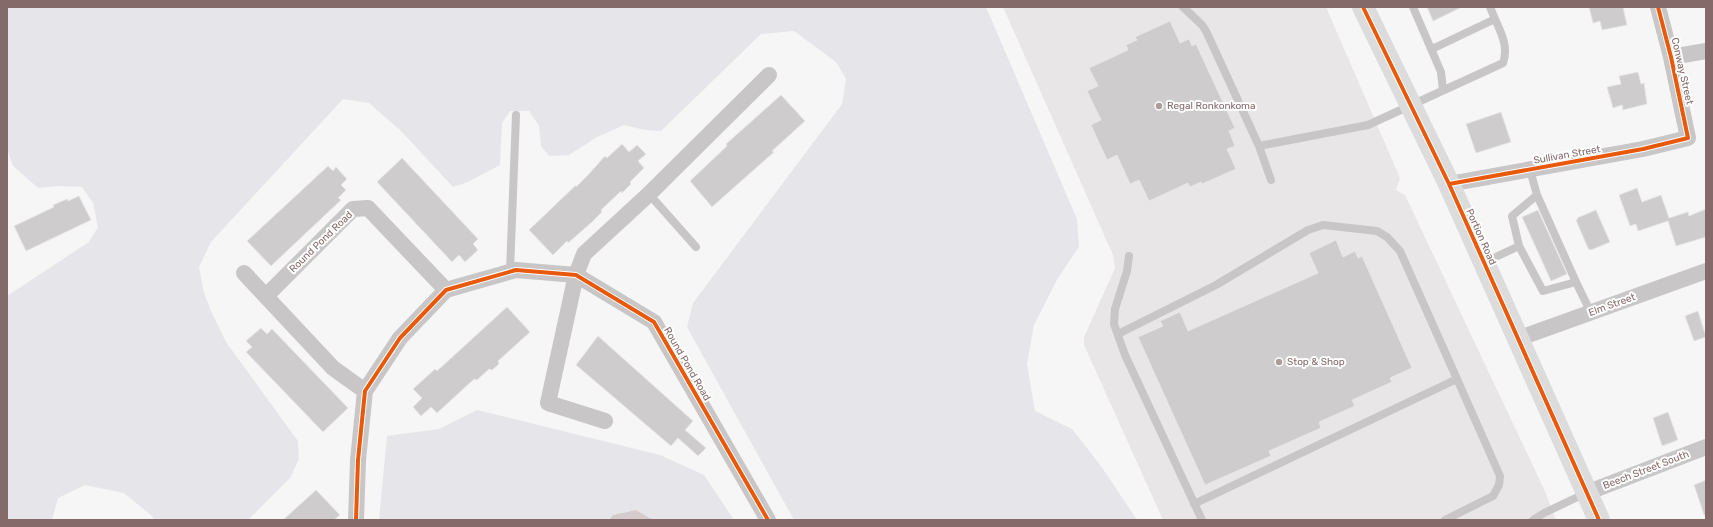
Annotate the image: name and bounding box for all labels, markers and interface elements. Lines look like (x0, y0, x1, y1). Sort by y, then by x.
street label: Conway Street (1668, 36, 1696, 106)
place label: Regal Ronkonkoma (1167, 100, 1256, 112)
marker: Regal Ronkonkoma (1154, 101, 1164, 111)
street label: Sullivan Street (1533, 143, 1602, 167)
street label: Portion Road (1463, 207, 1499, 267)
street label: Round Pond Road (287, 209, 355, 275)
street label: Elm Street (1587, 291, 1637, 319)
street label: Round Pond Road (661, 325, 713, 403)
place label: Stop & Shop (1287, 356, 1345, 368)
marker: Stop & Shop (1274, 357, 1284, 367)
street label: Beech Street South (1601, 448, 1691, 492)

